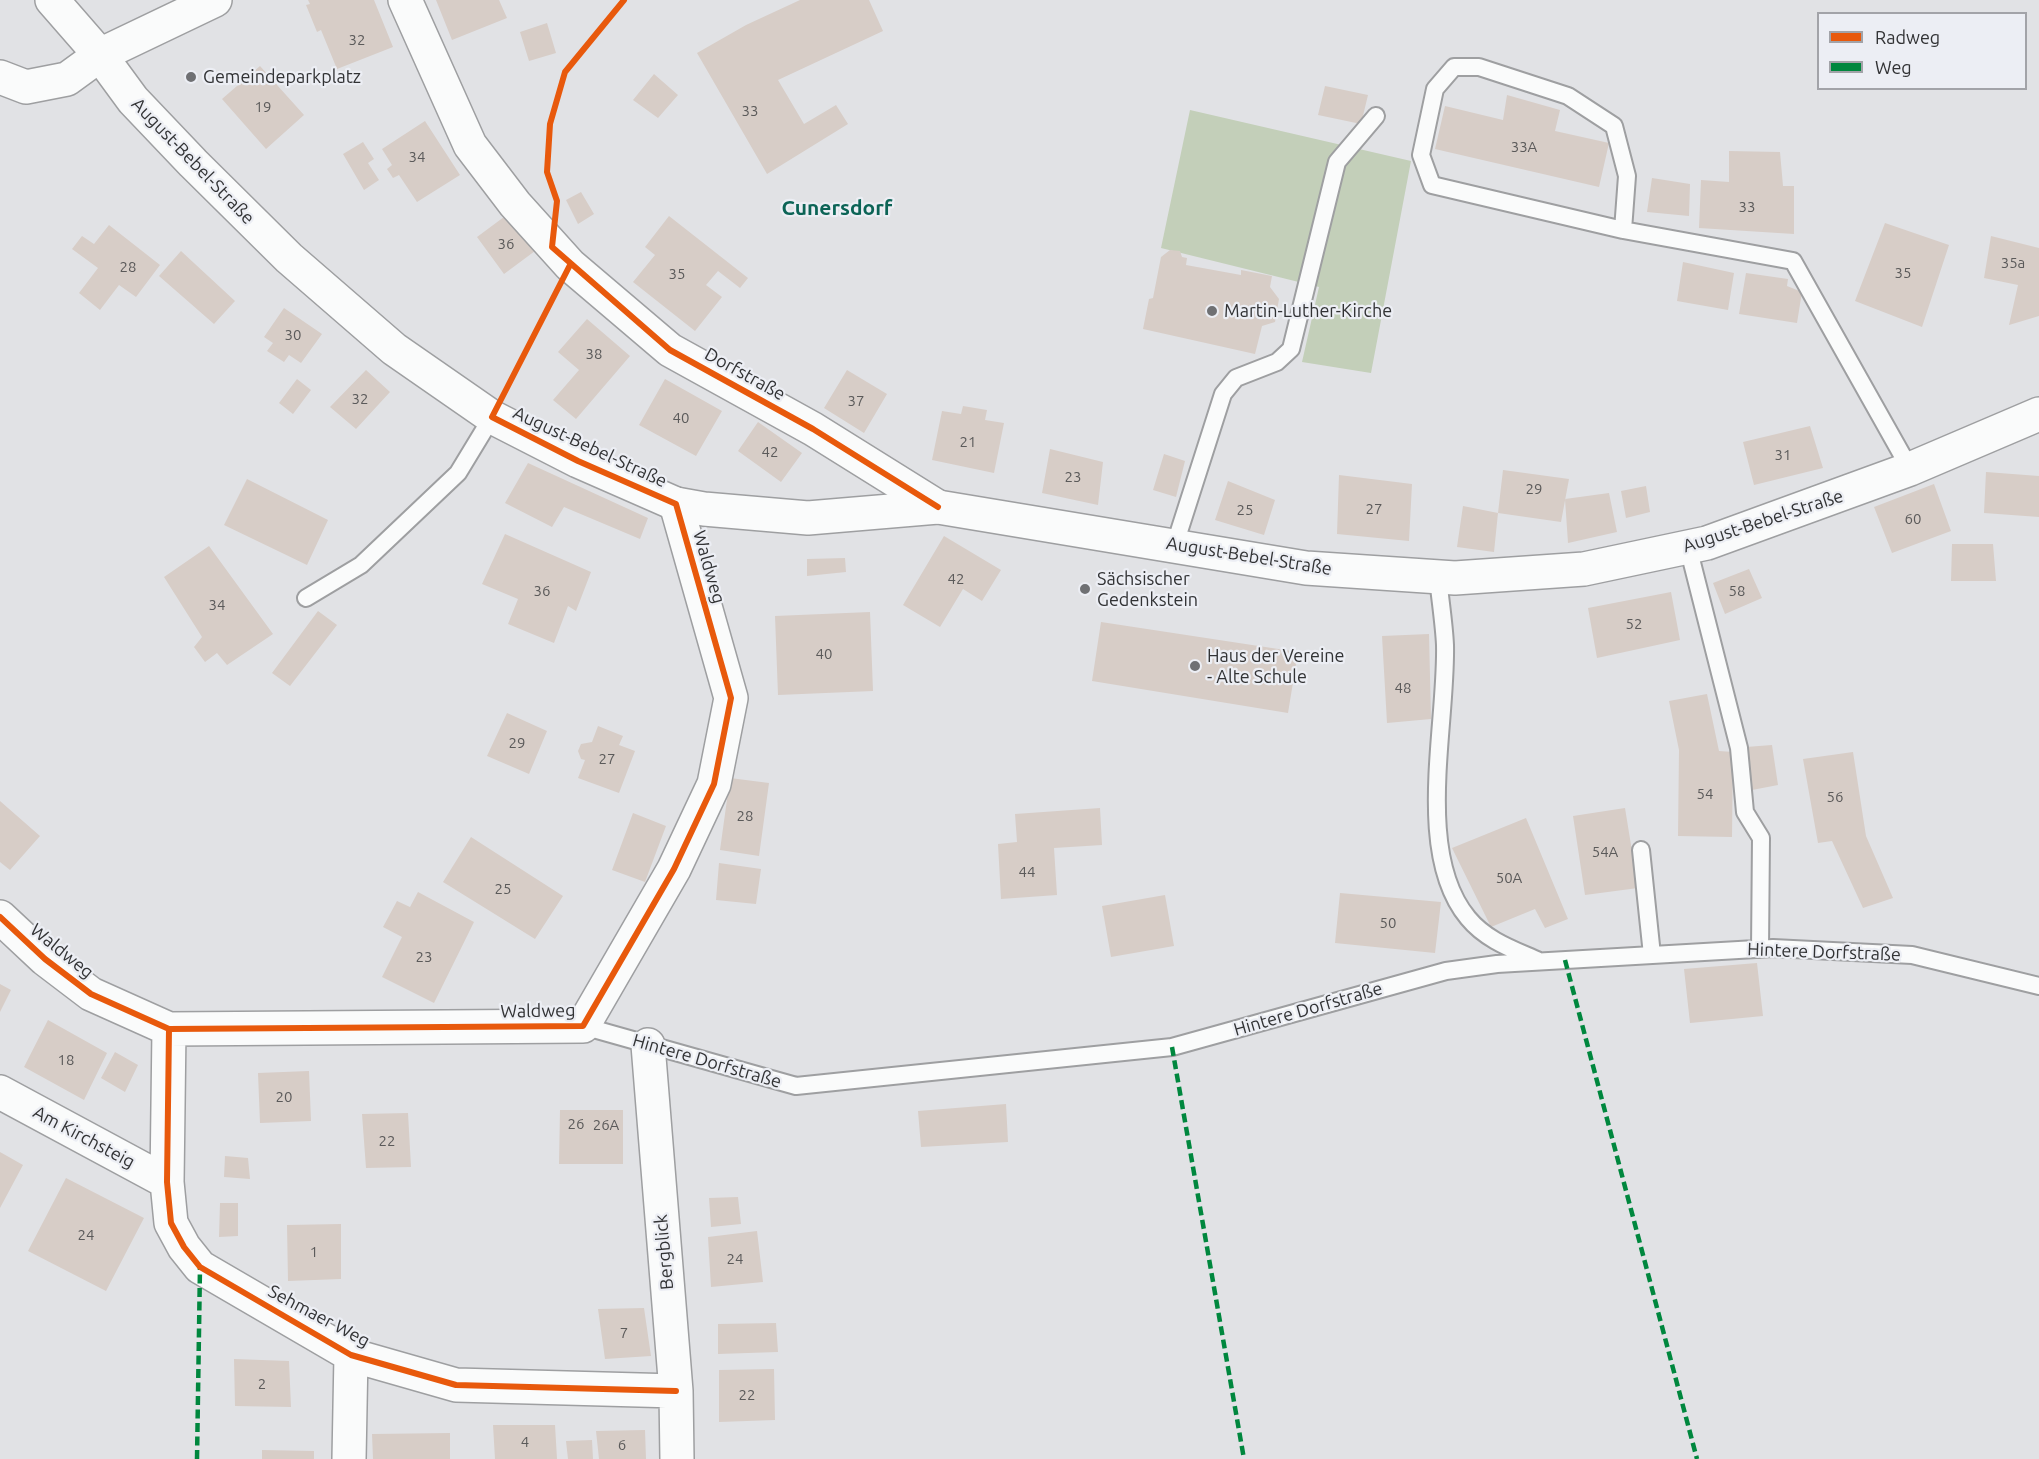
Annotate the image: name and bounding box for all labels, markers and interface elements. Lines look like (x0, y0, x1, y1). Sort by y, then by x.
legend (1817, 12, 2027, 90)
text: Radweg (1875, 27, 1940, 47)
house number: 32 (349, 31, 365, 49)
text: Weg (1875, 57, 1912, 77)
place label: Gemeindeparkplatz (203, 66, 361, 88)
marker: Gemeindeparkplatz (184, 70, 198, 84)
street label: August-Bebel-Straße (127, 93, 259, 229)
house number: 19 (255, 98, 271, 116)
house number: 33 (742, 102, 758, 120)
house number: 33A (1511, 138, 1537, 156)
house number: 34 (409, 148, 425, 166)
district label: Cunersdorf (782, 195, 892, 221)
house number: 33 (1739, 198, 1755, 216)
house number: 36 (498, 235, 514, 253)
house number: 35a (2001, 254, 2025, 272)
house number: 28 (120, 258, 136, 276)
house number: 35 (1895, 264, 1911, 282)
house number: 35 (669, 265, 685, 283)
place label: Martin-Luther-Kirche (1224, 300, 1392, 322)
marker: Martin-Luther-Kirche (1205, 304, 1219, 318)
house number: 30 (285, 326, 301, 344)
street label: Dorfstraße (701, 343, 789, 405)
house number: 38 (586, 345, 602, 363)
house number: 32 (352, 390, 368, 408)
house number: 37 (848, 392, 864, 410)
street label: August-Bebel-Straße (510, 402, 670, 492)
house number: 40 (673, 409, 689, 427)
house number: 21 (960, 433, 976, 451)
house number: 42 (762, 443, 778, 461)
house number: 31 (1775, 446, 1791, 464)
house number: 23 (1065, 468, 1081, 486)
house number: 29 (1526, 480, 1542, 498)
street label: August-Bebel-Straße (1680, 485, 1846, 557)
house number: 27 (1366, 500, 1382, 518)
house number: 25 (1237, 501, 1253, 519)
house number: 60 (1905, 510, 1921, 528)
street label: Waldweg (688, 528, 730, 606)
street label: August-Bebel-Straße (1165, 532, 1333, 580)
place label: Sächsischer Gedenkstein (1097, 568, 1198, 610)
house number: 42 (948, 570, 964, 588)
house number: 36 (534, 582, 550, 600)
marker: Sächsischer Gedenkstein (1078, 582, 1092, 596)
house number: 58 (1729, 582, 1745, 600)
house number: 34 (209, 596, 225, 614)
house number: 52 (1626, 615, 1642, 633)
house number: 40 (816, 645, 832, 663)
place label: Haus der Vereine - Alte Schule (1207, 645, 1344, 688)
marker: Haus der Vereine - Alte Schule (1188, 659, 1202, 673)
house number: 48 (1395, 679, 1411, 697)
house number: 29 (509, 734, 525, 752)
house number: 27 (599, 750, 615, 768)
house number: 54 (1697, 785, 1713, 803)
house number: 56 (1827, 788, 1843, 806)
house number: 28 (737, 807, 753, 825)
house number: 54A (1592, 843, 1618, 861)
house number: 44 (1019, 863, 1035, 881)
house number: 50A (1496, 869, 1522, 887)
house number: 25 (495, 880, 511, 898)
house number: 50 (1380, 914, 1396, 932)
street label: Waldweg (26, 919, 98, 983)
street label: Hintere Dorfstraße (1747, 939, 1901, 965)
house number: 23 (416, 948, 432, 966)
street label: Hintere Dorfstraße (1231, 977, 1385, 1041)
street label: Waldweg (500, 1000, 576, 1022)
street label: Hintere Dorfstraße (630, 1029, 784, 1093)
house number: 18 (58, 1051, 74, 1069)
house number: 20 (276, 1088, 292, 1106)
street label: Am Kirchsteig (29, 1101, 139, 1173)
house number: 26 (568, 1115, 584, 1133)
house number: 26A (593, 1116, 619, 1134)
house number: 22 (379, 1132, 395, 1150)
street label: Bergblick (650, 1213, 678, 1291)
house number: 24 (78, 1226, 94, 1244)
house number: 1 (310, 1243, 318, 1261)
house number: 24 (727, 1250, 743, 1268)
street label: Sehmaer Weg (264, 1280, 374, 1352)
house number: 7 (620, 1324, 628, 1342)
house number: 2 (258, 1375, 266, 1393)
house number: 22 (739, 1386, 755, 1404)
house number: 4 (521, 1433, 529, 1451)
house number: 6 (618, 1436, 626, 1454)

